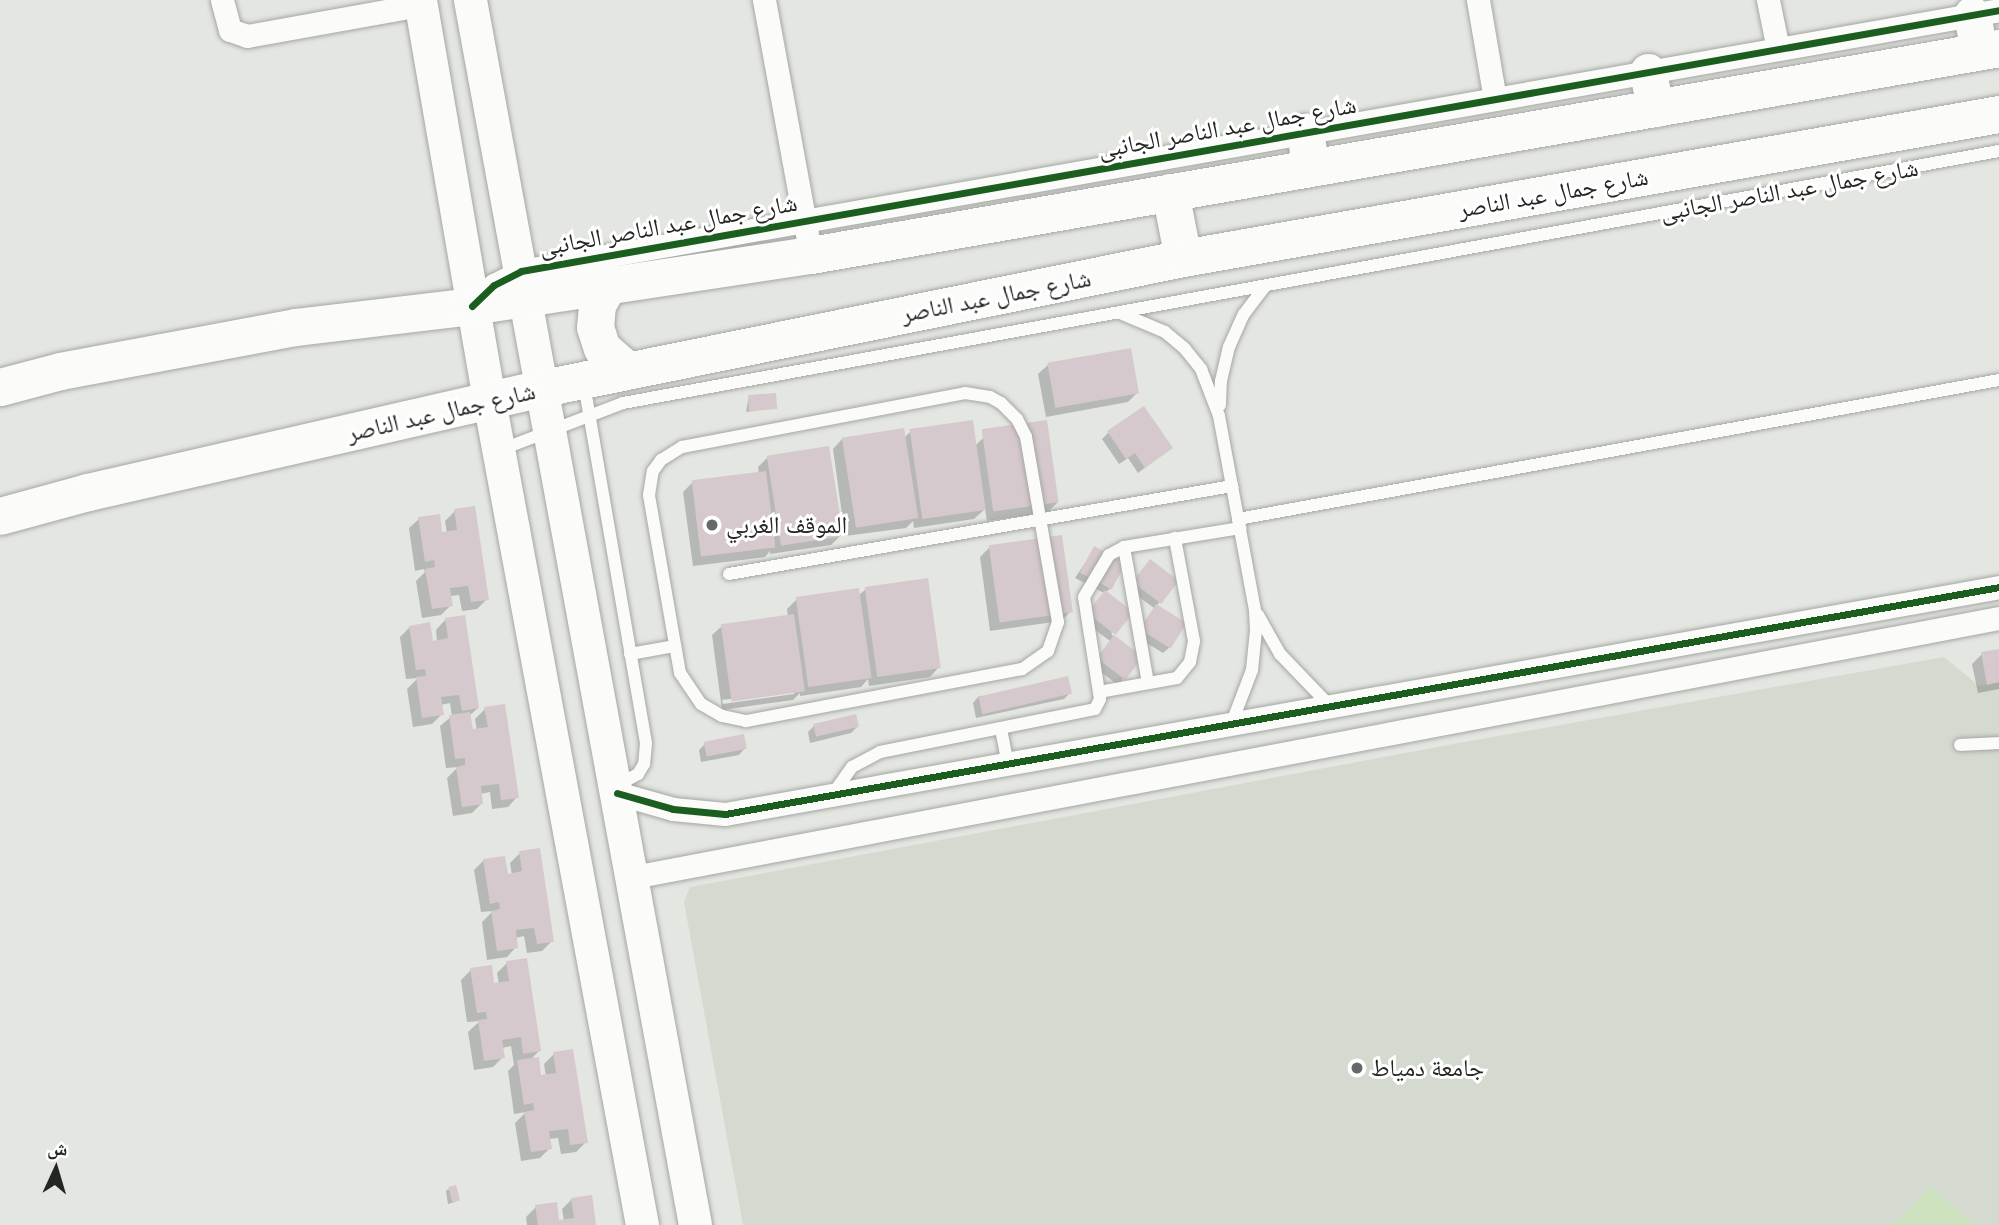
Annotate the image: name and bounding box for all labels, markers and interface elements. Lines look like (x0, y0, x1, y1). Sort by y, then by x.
street label: شارع جمال عبد الناصر الجانبى (1096, 90, 1358, 164)
street label: شارع جمال عبد الناصر الجانبى (1658, 153, 1920, 227)
street label: شارع جمال عبد الناصر (1456, 162, 1650, 224)
street label: شارع جمال عبد الناصر الجانبى (537, 188, 799, 262)
street label: شارع جمال عبد الناصر (899, 264, 1093, 328)
street label: شارع جمال عبد الناصر (344, 376, 538, 448)
place label: الموقف الغربي (726, 511, 847, 539)
marker: الموقف الغربي (704, 517, 720, 533)
place label: جامعة دمياط (1371, 1054, 1484, 1082)
marker: جامعة دمياط (1349, 1060, 1365, 1076)
north arrow (21, 1134, 91, 1204)
text: ش (47, 1136, 68, 1160)

